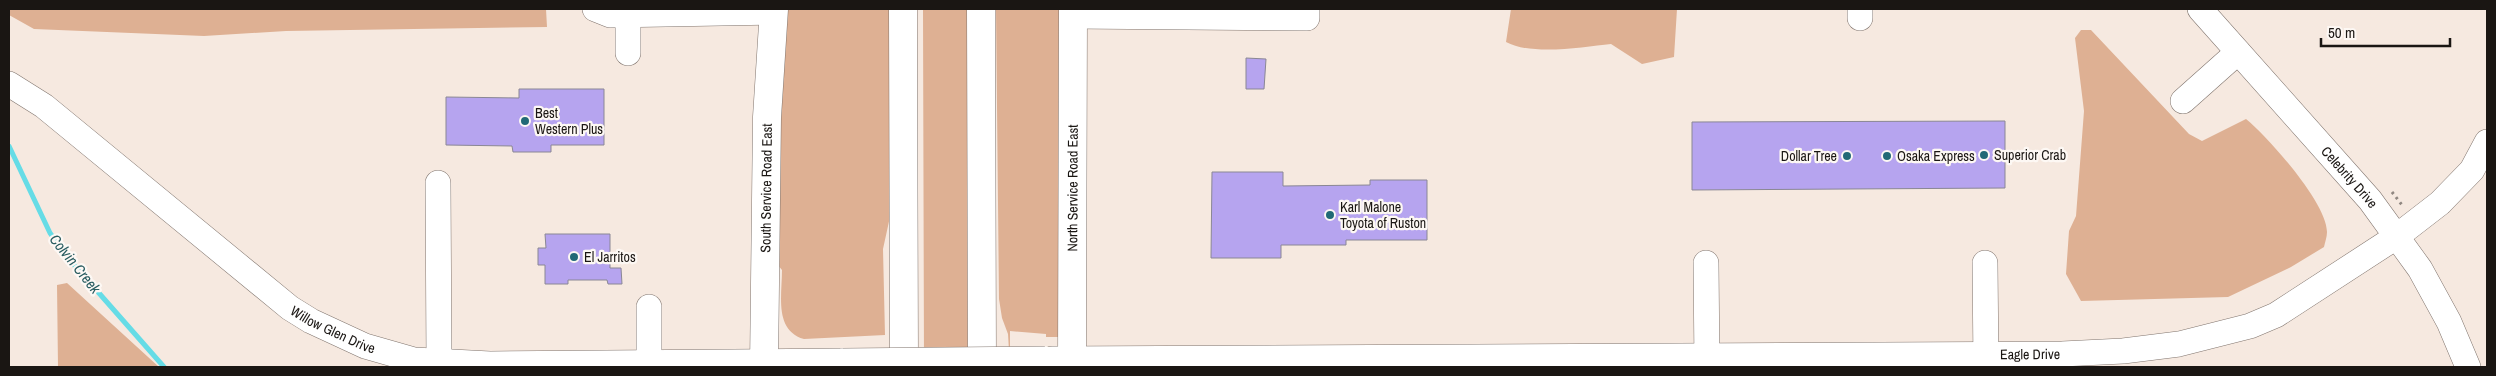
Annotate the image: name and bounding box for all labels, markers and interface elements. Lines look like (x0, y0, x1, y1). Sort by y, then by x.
scale bar (2321, 15, 2450, 47)
text: 50 m (2328, 22, 2355, 43)
place label: Best Western Plus (535, 104, 603, 138)
marker: Best Western Plus (519, 115, 531, 127)
street label: South Service Road East (756, 123, 776, 253)
street label: North Service Road East (1063, 124, 1082, 252)
street label: Celebrity Drive (2317, 142, 2382, 211)
place label: Superior Crab (1994, 146, 2066, 164)
place label: Dollar Tree (1781, 147, 1837, 165)
place label: Osaka Express (1897, 147, 1975, 165)
marker: Superior Crab (1978, 149, 1990, 161)
marker: Dollar Tree (1841, 150, 1853, 162)
marker: Osaka Express (1881, 150, 1893, 162)
place label: Karl Malone Toyota of Ruston (1340, 198, 1426, 232)
marker: Karl Malone Toyota of Ruston (1324, 209, 1336, 221)
water label: Colvin Creek (45, 229, 106, 299)
place label: El Jarritos (584, 248, 636, 266)
marker: El Jarritos (568, 251, 580, 263)
street label: Willow Glen Drive (287, 302, 377, 357)
street label: Eagle Drive (2000, 345, 2060, 363)

